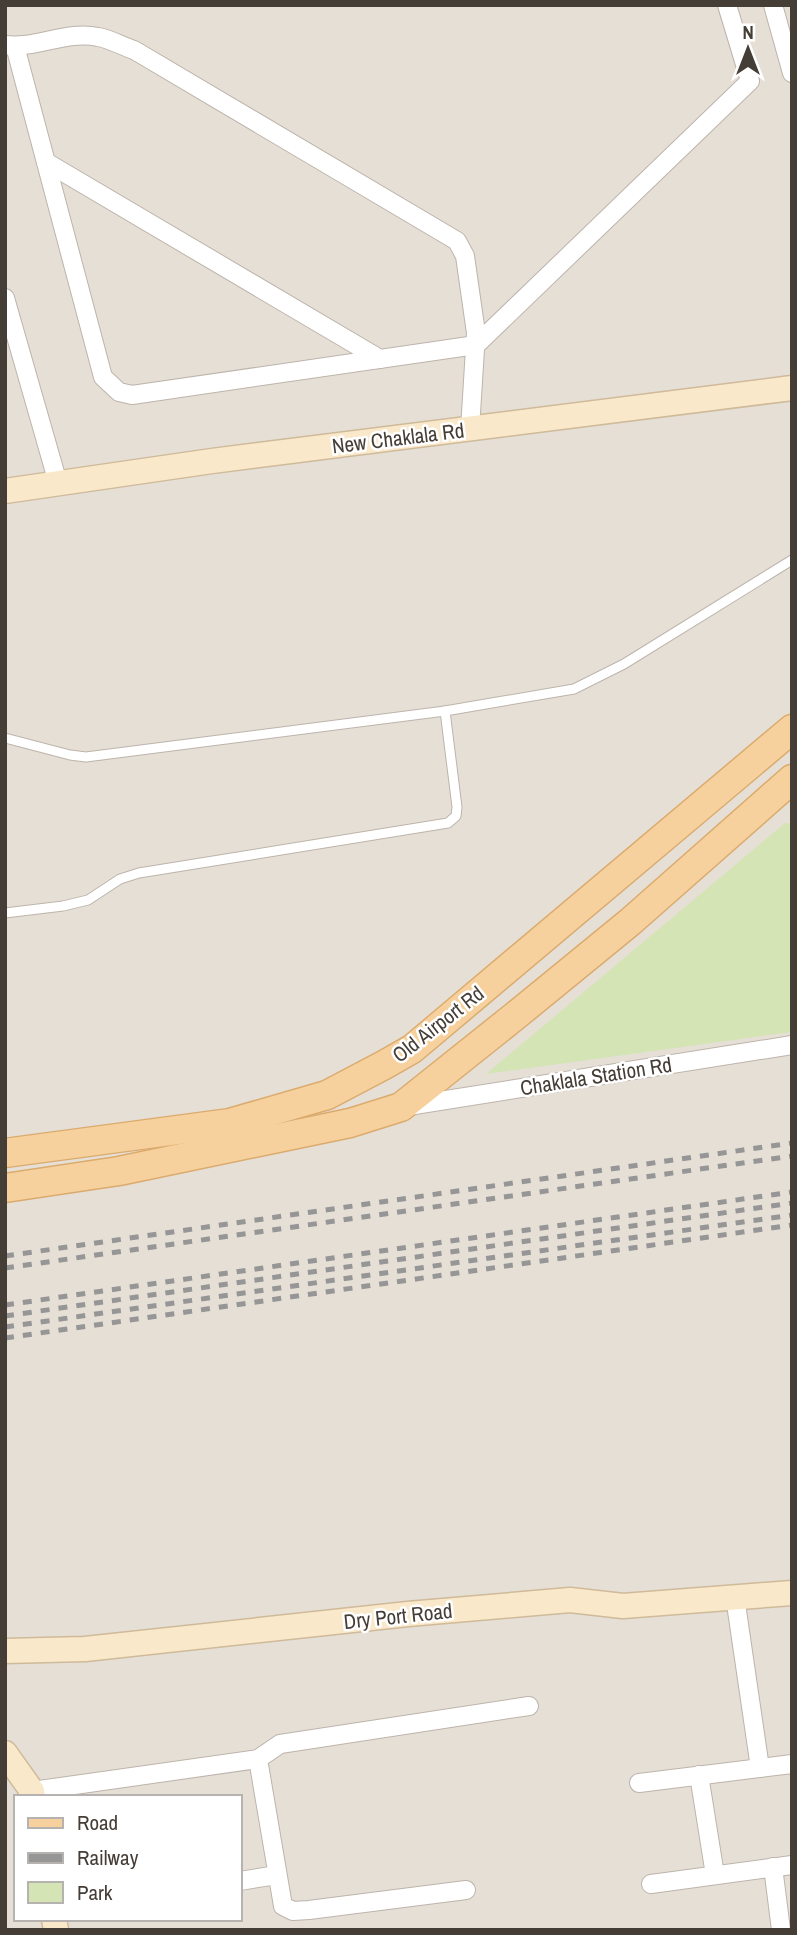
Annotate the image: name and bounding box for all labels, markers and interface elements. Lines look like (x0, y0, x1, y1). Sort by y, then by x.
north arrow (713, 14, 783, 84)
text: N (742, 19, 754, 45)
street label: New Chaklala Rd (330, 416, 466, 460)
street label: Old Airport Rd (386, 979, 490, 1069)
street label: Chaklala Station Rd (518, 1050, 674, 1102)
street label: Dry Port Road (342, 1596, 454, 1636)
legend (14, 1795, 242, 1921)
text: Road (77, 1808, 118, 1837)
text: Railway (77, 1843, 139, 1872)
text: Park (77, 1878, 113, 1907)

